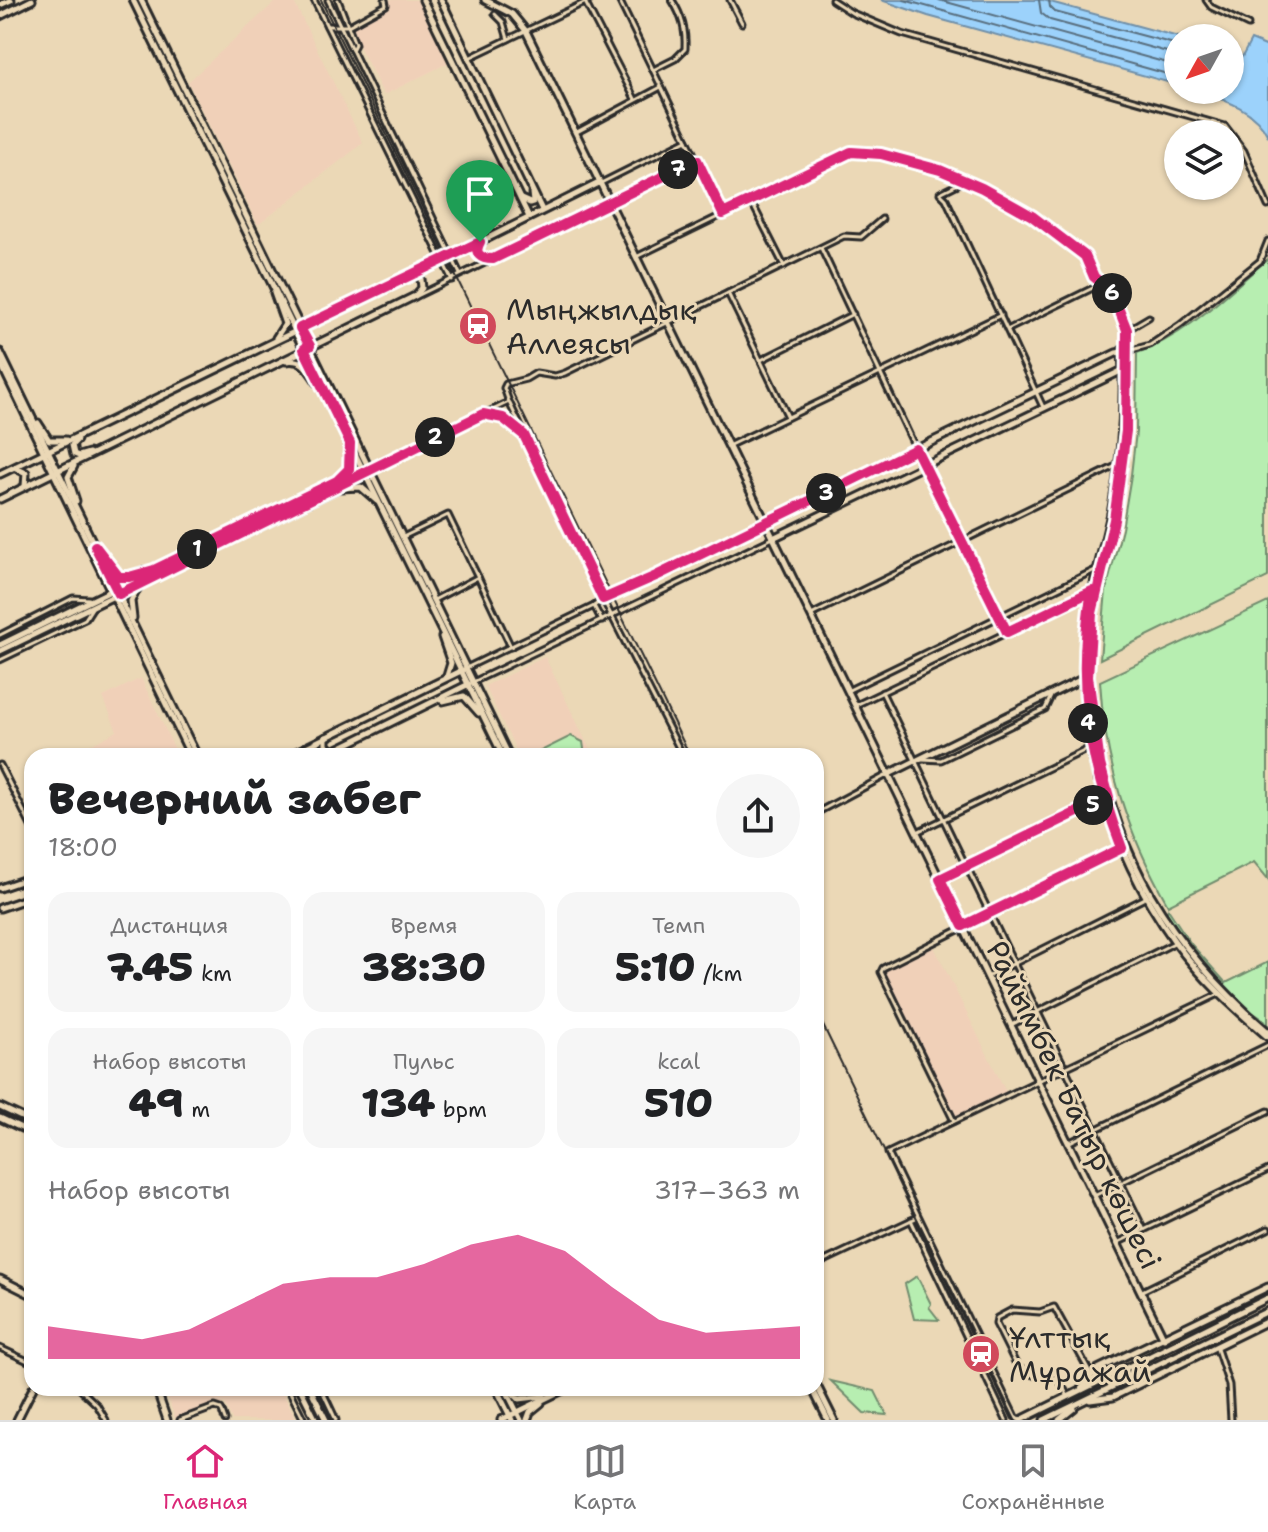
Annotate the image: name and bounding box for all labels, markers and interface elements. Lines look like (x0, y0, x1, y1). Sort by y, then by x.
north arrow (1164, 24, 1244, 104)
map controls (1164, 24, 1244, 200)
button: layers (1164, 120, 1244, 200)
pin: 7 (658, 149, 698, 189)
text: 7 (670, 154, 686, 183)
pin (446, 160, 514, 242)
icon: arrive (458, 172, 502, 216)
pin: 6 (1092, 273, 1132, 313)
text: 6 (1104, 278, 1120, 307)
place label: Мыңжылдық Аллеясы (506, 289, 697, 364)
station icon: Мыңжылдық Аллеясы (457, 305, 499, 347)
pin: 2 (415, 417, 455, 457)
text: 2 (427, 422, 443, 451)
pin: 3 (806, 473, 846, 513)
text: 3 (818, 478, 834, 507)
pin: 1 (177, 529, 217, 569)
text: 1 (192, 534, 202, 563)
pin: 4 (1068, 703, 1108, 743)
text: 4 (1080, 708, 1096, 737)
text: Вечерний забег (48, 769, 421, 828)
button: share (716, 774, 800, 858)
pin: 5 (1073, 785, 1113, 825)
text: 5 (1086, 790, 1100, 819)
text: 18:00 (48, 829, 118, 864)
text: Дистанция (110, 911, 228, 940)
text: Время (390, 911, 458, 940)
text: Темп (652, 911, 705, 940)
street label: Райымбек Батыр көшесі (976, 934, 1172, 1276)
text: 7.45 (107, 940, 193, 994)
text: 38:30 (362, 940, 486, 994)
text: 5:10 (615, 940, 696, 994)
text: km (193, 959, 232, 988)
text: /km (696, 959, 742, 988)
text: Набор высоты (92, 1047, 247, 1076)
text: Пульс (393, 1047, 455, 1076)
text: kcal (657, 1047, 700, 1076)
text: 49 (129, 1076, 184, 1130)
text: 134 (361, 1076, 435, 1130)
text: 510 (644, 1076, 713, 1130)
text: m (184, 1095, 210, 1124)
text: bpm (435, 1095, 487, 1124)
text: Набор высоты (48, 1172, 230, 1207)
text: 317–363 m (654, 1172, 800, 1207)
place label: Ұлттық Мұражай (1009, 1317, 1151, 1392)
station icon: Ұлттық Мұражай (960, 1333, 1002, 1375)
tab: Главная (163, 1439, 248, 1516)
tab: Карта (573, 1439, 636, 1516)
tab: Сохранённые (962, 1439, 1105, 1516)

